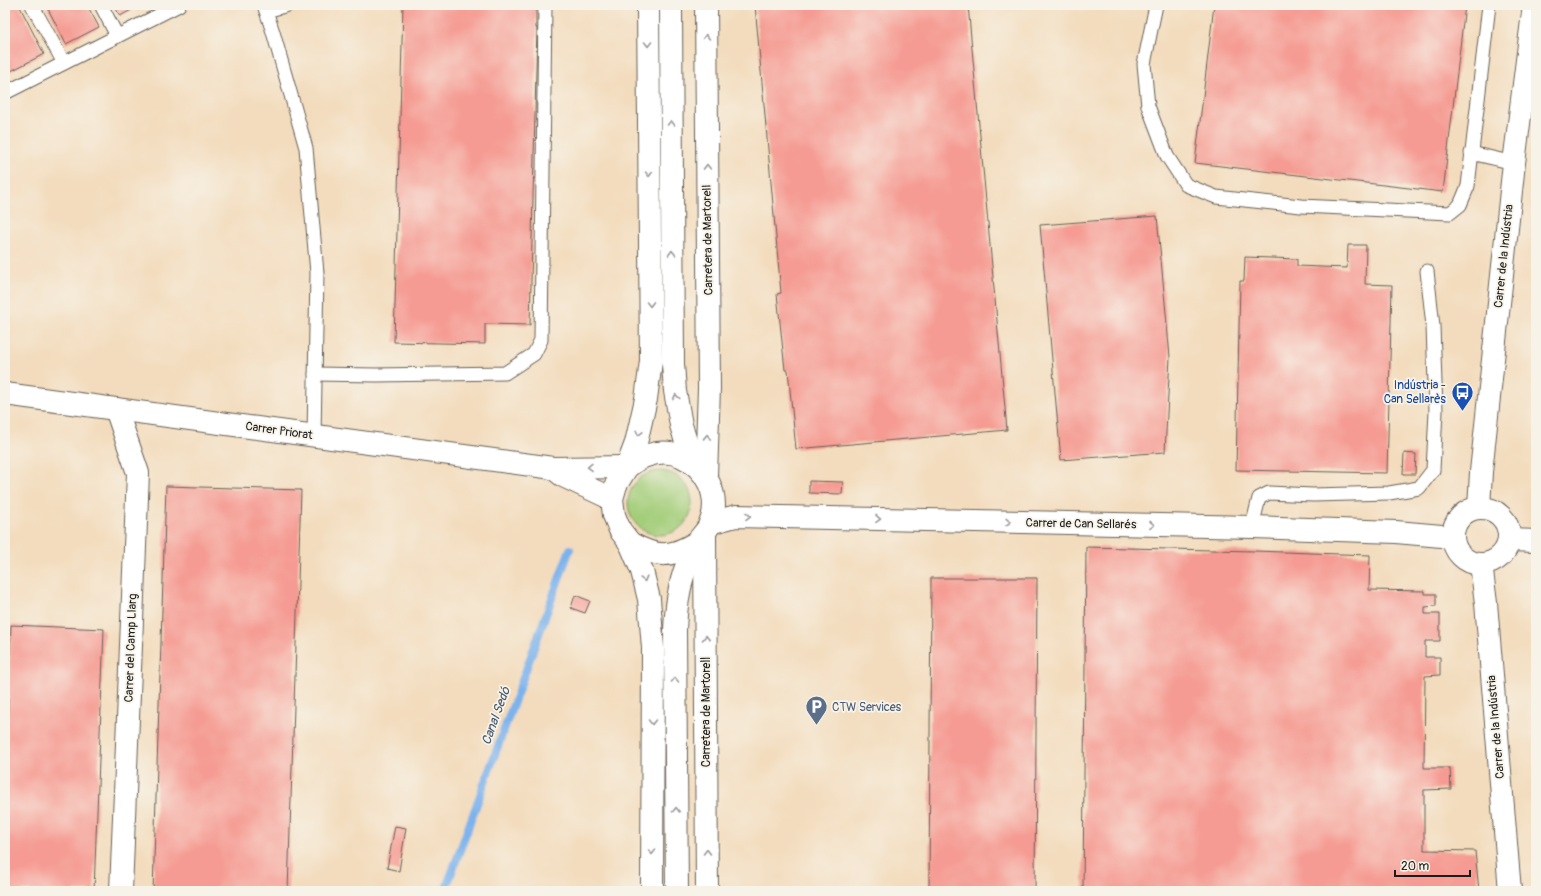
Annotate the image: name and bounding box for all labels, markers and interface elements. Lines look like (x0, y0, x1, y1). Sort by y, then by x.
one-way arrow (702, 34, 710, 40)
one-way arrow (644, 41, 652, 47)
one-way arrow (667, 120, 675, 126)
one-way arrow (703, 164, 711, 170)
one-way arrow (645, 171, 653, 177)
street label: Carretera de Martorell (700, 185, 716, 295)
street label: Carrer de la Indústria (1491, 203, 1517, 309)
one-way arrow (668, 250, 676, 256)
one-way arrow (646, 301, 655, 307)
place label: Indústria - Can Sellarès (1384, 378, 1447, 407)
bus stop icon: Indústria - Can Sellarès (1449, 379, 1475, 412)
one-way arrow (672, 394, 681, 400)
street label: Carrer Priorat (244, 419, 314, 443)
one-way arrow (635, 430, 643, 436)
one-way arrow (703, 434, 711, 440)
one-way arrow (587, 463, 593, 471)
one-way arrow (745, 512, 751, 521)
one-way arrow (875, 515, 881, 523)
street label: Carrer de Can Sellarés (1025, 516, 1137, 532)
one-way arrow (1005, 518, 1011, 526)
one-way arrow (1149, 521, 1155, 529)
one-way arrow (639, 576, 648, 583)
street label: Carrer del Camp Llarg (122, 593, 140, 703)
one-way arrow (702, 635, 710, 641)
street label: Carretera de Martorell (699, 657, 714, 767)
street label: Carrer de la Indústria (1484, 674, 1508, 780)
one-way arrow (671, 677, 679, 683)
water label: Canal Sedó (478, 684, 514, 747)
parking icon: CTW Services (804, 694, 830, 727)
place label: CTW Services (832, 700, 902, 715)
one-way arrow (648, 719, 656, 725)
one-way arrow (672, 807, 680, 813)
one-way arrow (648, 849, 656, 855)
one-way arrow (703, 849, 711, 855)
scale bar (1395, 852, 1470, 878)
text: 20 m (1401, 859, 1430, 874)

